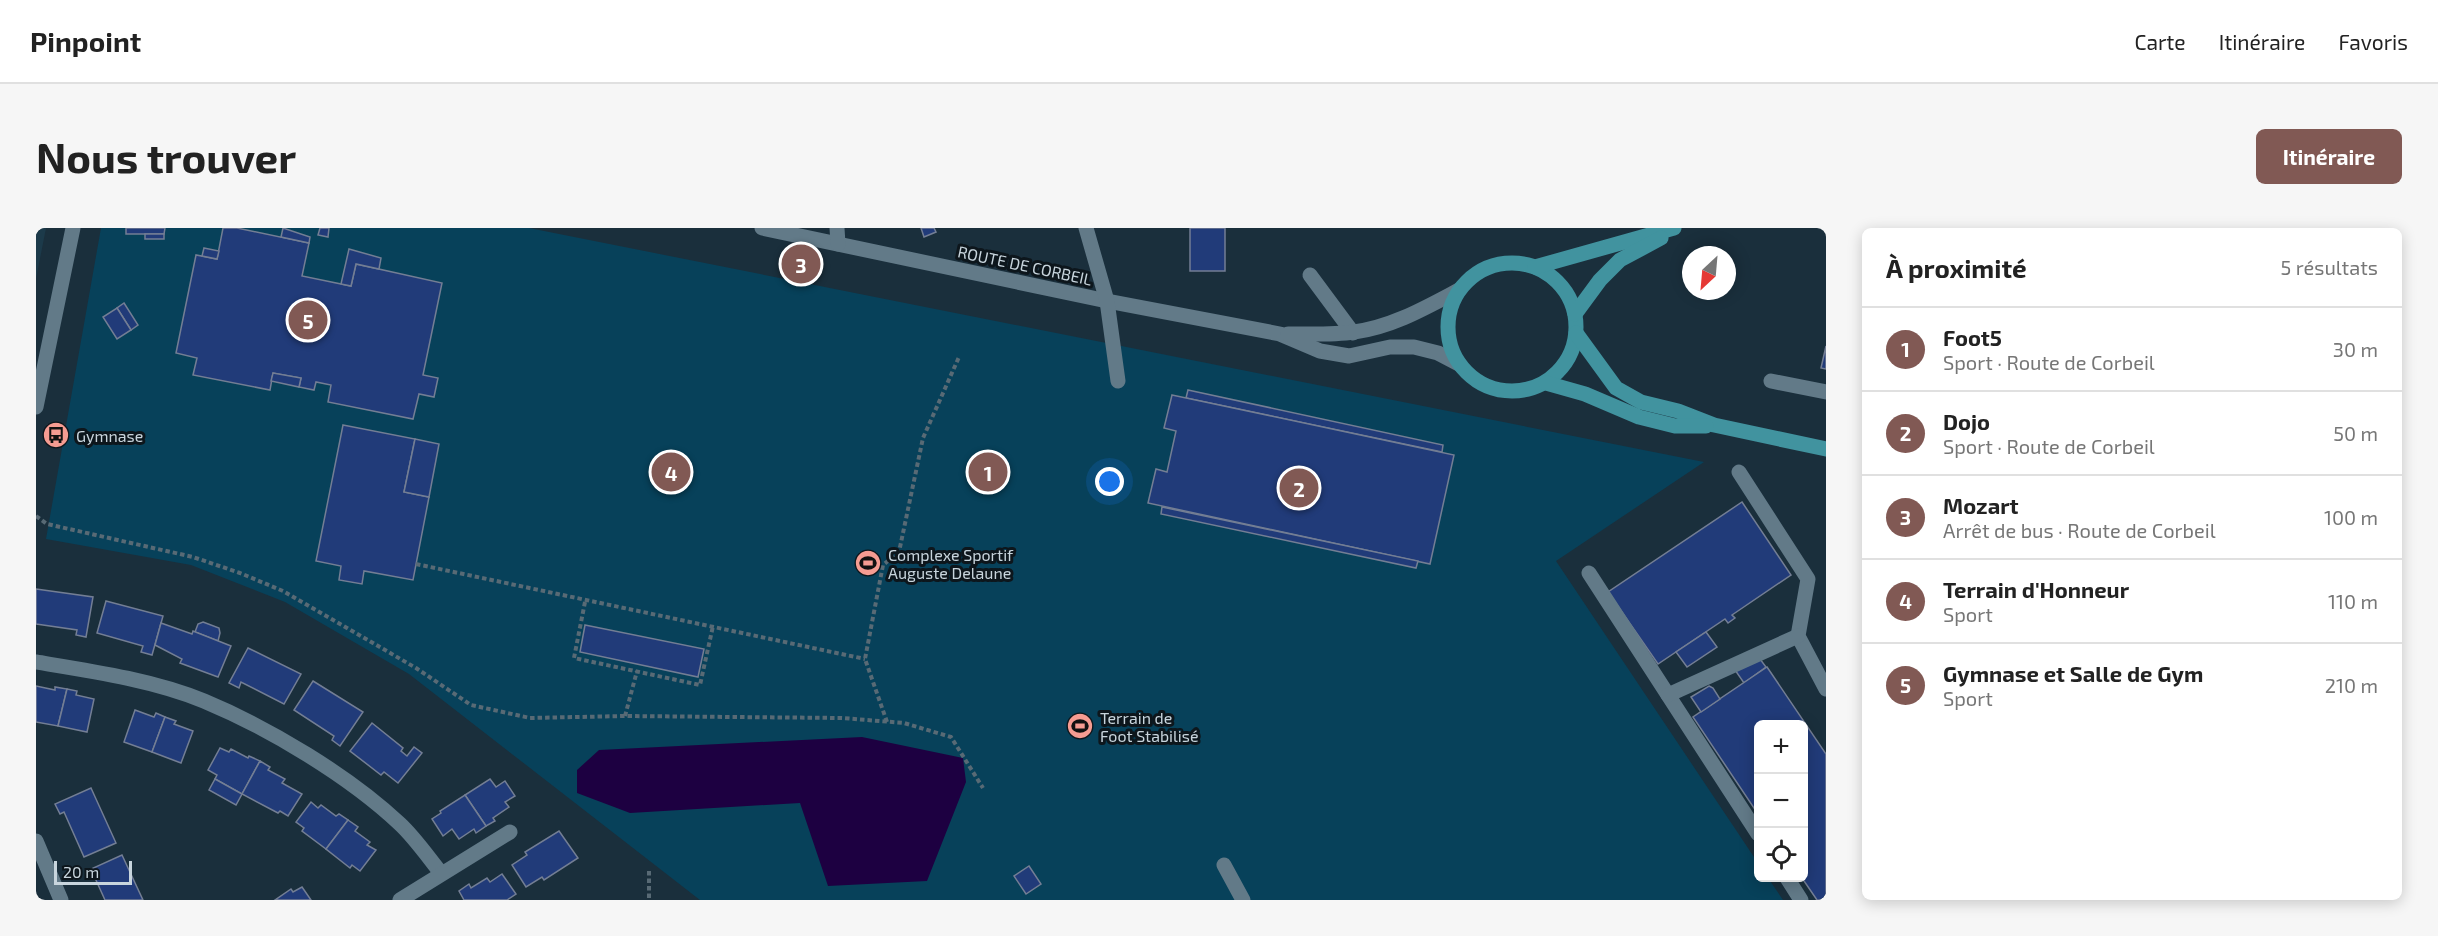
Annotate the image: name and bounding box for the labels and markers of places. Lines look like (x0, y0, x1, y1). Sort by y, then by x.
pin: 3 (782, 242, 820, 286)
pin: 5 (288, 298, 328, 343)
bus stop icon: Gymnase (41, 420, 71, 450)
place label: Gymnase (76, 426, 143, 445)
pin: 4 (652, 450, 690, 494)
pin: 1 (968, 450, 1008, 494)
pin: 2 (1280, 466, 1318, 510)
place label: Complexe Sportif Auguste Delaune (888, 545, 1014, 582)
sports icon: Complexe Sportif Auguste Delaune (853, 548, 883, 578)
place label: Terrain de Foot Stabilisé (1100, 708, 1198, 745)
sports icon: Terrain de Foot Stabilisé (1065, 711, 1095, 741)

